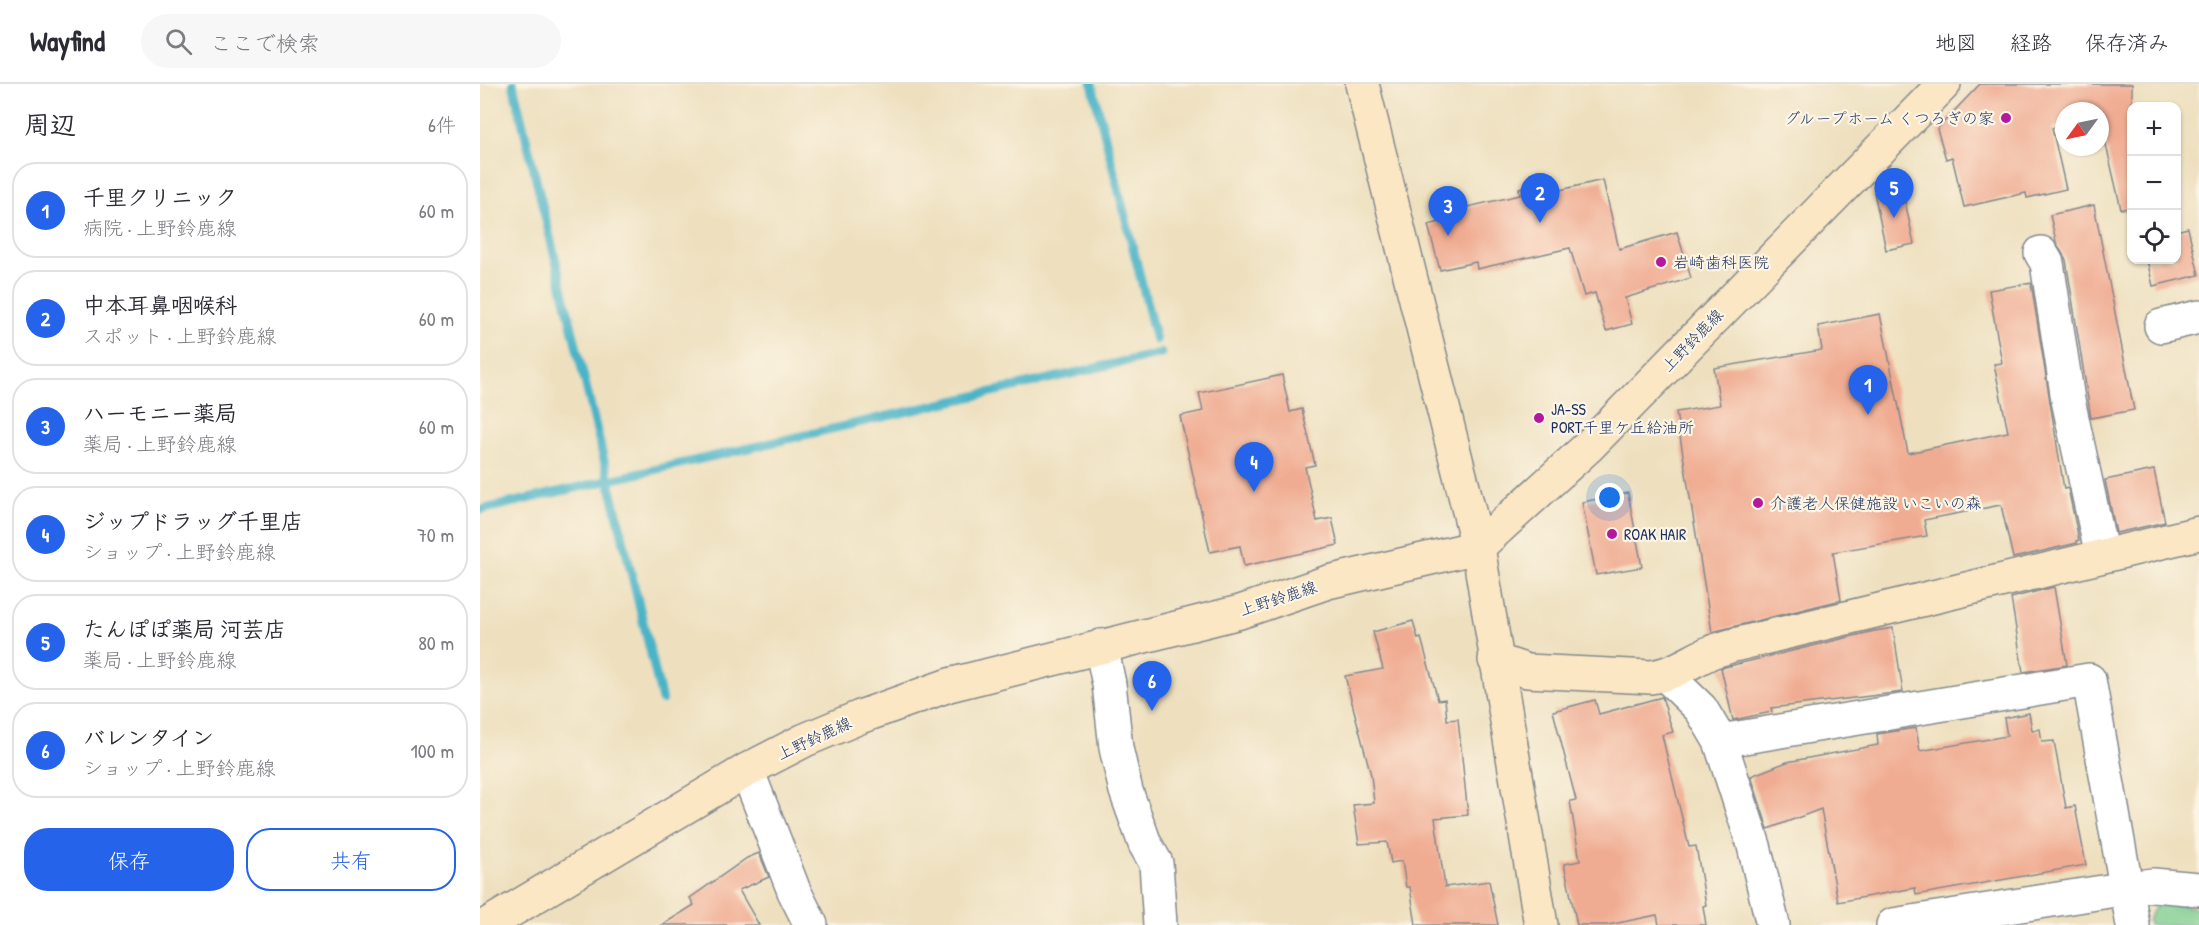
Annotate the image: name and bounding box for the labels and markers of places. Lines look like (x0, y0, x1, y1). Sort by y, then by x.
place label: グループホーム くつろぎの家 (1784, 107, 1994, 129)
marker: グループホーム くつろぎの家 (1999, 111, 2013, 125)
pin: 5 (1874, 168, 1914, 218)
pin: 2 (1520, 174, 1560, 223)
pin: 3 (1428, 186, 1468, 236)
place label: 岩崎歯科医院 (1673, 251, 1769, 273)
marker: 岩崎歯科医院 (1654, 255, 1668, 269)
pin: 1 (1848, 366, 1888, 415)
place label: JA-SS PORT千里ケ丘給油所 (1551, 398, 1694, 438)
marker: JA-SS PORT千里ケ丘給油所 (1532, 411, 1546, 425)
pin: 4 (1234, 442, 1274, 492)
place label: 介護老人保健施設 いこいの森 (1770, 492, 1982, 514)
marker: 介護老人保健施設 いこいの森 (1751, 496, 1765, 510)
place label: ROAK HAIR (1624, 523, 1686, 545)
marker: ROAK HAIR (1605, 527, 1619, 541)
pin: 6 (1132, 662, 1172, 711)

